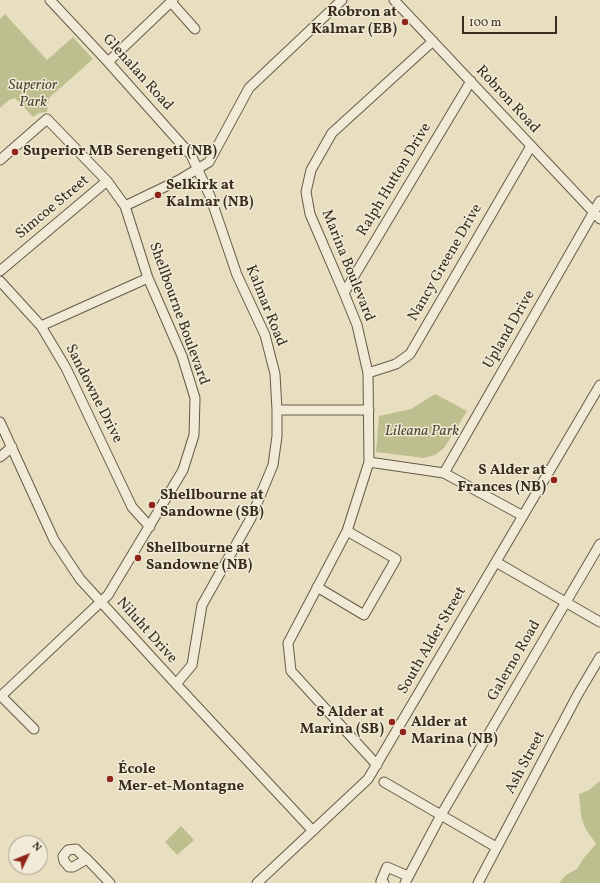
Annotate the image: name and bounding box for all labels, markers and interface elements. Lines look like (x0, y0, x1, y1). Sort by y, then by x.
place label: Robron at Kalmar (EB) (311, 4, 397, 39)
scale bar (464, 8, 559, 34)
text: 100 m (469, 15, 501, 31)
marker: Robron at Kalmar (EB) (400, 17, 410, 27)
street label: Glenalan Road (98, 31, 176, 115)
street label: Robron Road (471, 62, 543, 138)
park label: Superior Park (9, 77, 57, 112)
street label: Ralph Hutton Drive (354, 120, 436, 240)
place label: Superior MB Serengeti (NB) (23, 143, 217, 161)
marker: Superior MB Serengeti (NB) (10, 147, 20, 157)
street label: Simcoe Street (13, 172, 93, 244)
place label: Selkirk at Kalmar (NB) (166, 177, 254, 212)
marker: Selkirk at Kalmar (NB) (153, 190, 163, 200)
street label: Nancy Greene Drive (405, 201, 487, 325)
street label: Marina Boulevard (316, 207, 378, 325)
street label: Shellbourne Boulevard (144, 240, 212, 388)
street label: Kalmar Road (241, 263, 289, 349)
street label: Upland Drive (480, 288, 540, 372)
street label: Sandowne Drive (60, 342, 126, 446)
park label: Lileana Park (385, 423, 459, 441)
place label: S Alder at Frances (NB) (458, 462, 546, 497)
marker: S Alder at Frances (NB) (549, 475, 559, 485)
place label: Shellbourne at Sandowne (SB) (160, 487, 264, 522)
marker: Shellbourne at Sandowne (SB) (147, 500, 157, 510)
place label: Shellbourne at Sandowne (NB) (146, 540, 252, 575)
marker: Shellbourne at Sandowne (NB) (133, 553, 143, 563)
street label: South Alder Street (395, 584, 471, 698)
street label: Niluht Drive (112, 594, 180, 668)
street label: Galerno Road (485, 617, 545, 705)
place label: S Alder at Marina (SB) (300, 704, 384, 739)
place label: Alder at Marina (NB) (411, 714, 498, 749)
marker: S Alder at Marina (SB) (387, 717, 397, 727)
marker: Alder at Marina (NB) (398, 727, 408, 737)
street label: Ash Street (502, 729, 550, 797)
place label: École Mer-et-Montagne (118, 761, 244, 796)
marker: École Mer-et-Montagne (105, 774, 115, 784)
north arrow (8, 835, 48, 875)
text: N (28, 839, 45, 855)

